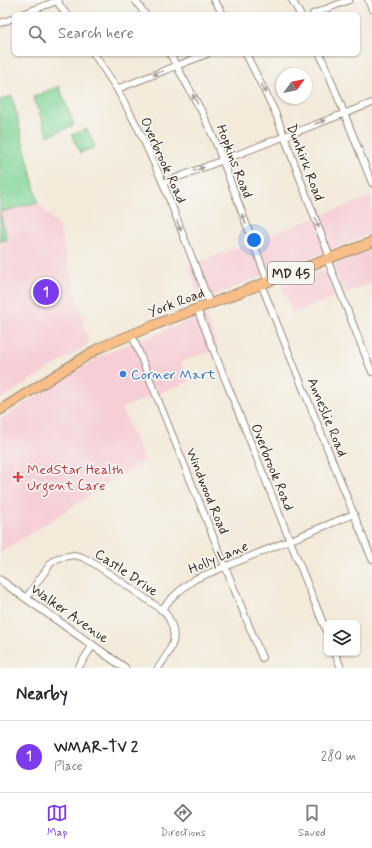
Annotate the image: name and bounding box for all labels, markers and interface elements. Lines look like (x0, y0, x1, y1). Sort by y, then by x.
search box (12, 12, 360, 56)
icon: search (26, 23, 48, 45)
text: Search here (58, 24, 134, 44)
north arrow (276, 68, 312, 104)
one-way arrow (152, 70, 163, 76)
one-way arrow (261, 83, 267, 95)
one-way arrow (192, 93, 199, 105)
street label: Overbrook Road (136, 114, 190, 206)
one-way arrow (315, 119, 327, 125)
street label: Dunkirk Road (282, 121, 328, 203)
street label: Hopkins Road (212, 122, 256, 201)
one-way arrow (194, 166, 206, 172)
one-way arrow (241, 213, 247, 225)
one-way arrow (314, 217, 320, 229)
one-way arrow (177, 221, 183, 233)
your location (244, 230, 264, 250)
road number: MD 45 (268, 262, 314, 284)
pin: 1 (33, 277, 59, 307)
street label: York Road (146, 284, 207, 322)
place label: Corner Mart (131, 366, 216, 384)
marker: Corner Mart (118, 369, 128, 379)
street label: Anneslie Road (303, 375, 351, 460)
street label: Overbrook Road (246, 421, 298, 514)
street label: Windwood Road (182, 446, 232, 537)
place label: MedStar Health Urgent Care (27, 461, 124, 497)
marker: MedStar Health Urgent Care (12, 471, 24, 483)
street label: Holly Lane (186, 537, 251, 579)
street label: Castle Drive (91, 545, 162, 601)
street label: Walker Avenue (27, 580, 112, 648)
map controls (324, 620, 360, 656)
button: layers (324, 620, 360, 656)
text: Nearby (16, 683, 68, 705)
text: WMAR-TV 2 (54, 738, 138, 758)
text: 1 (26, 748, 32, 765)
text: 280 m (321, 748, 356, 765)
text: Place (54, 758, 83, 775)
tab: Map (46, 802, 68, 840)
tab: Directions (160, 802, 206, 840)
tab: Saved (298, 802, 326, 840)

